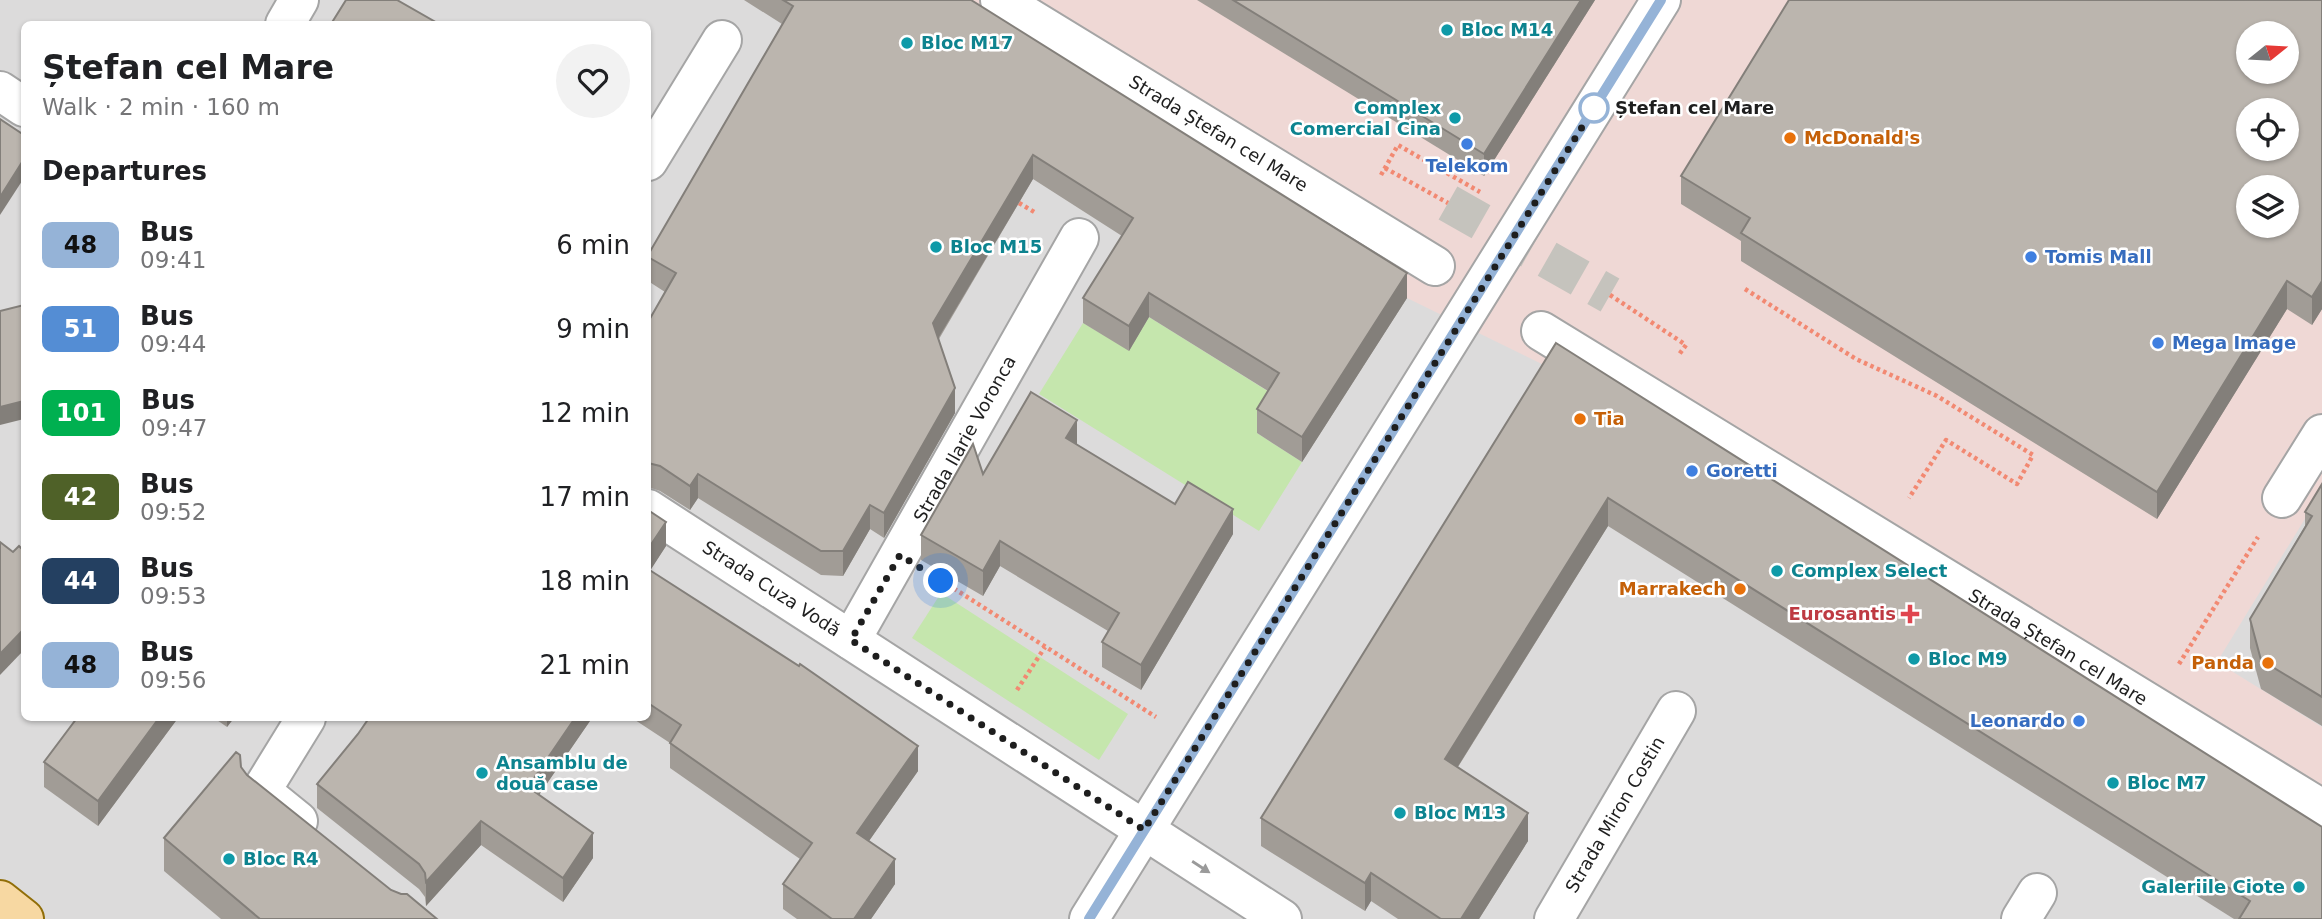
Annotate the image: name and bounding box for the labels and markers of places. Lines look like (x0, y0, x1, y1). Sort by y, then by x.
place label: Bloc M14 (1461, 19, 1553, 40)
marker: Bloc M14 (1439, 22, 1455, 38)
place label: Bloc M17 (921, 32, 1013, 53)
marker: Bloc M17 (899, 35, 915, 51)
marker: Ștefan cel Mare (1579, 93, 1609, 123)
place label: Complex Comercial Cina (1290, 97, 1441, 139)
place label: Ștefan cel Mare (1615, 97, 1774, 118)
marker: Complex Comercial Cina (1447, 110, 1463, 126)
place label: McDonald's (1804, 127, 1920, 148)
marker: McDonald's (1782, 130, 1798, 146)
marker: Telekom (1459, 136, 1475, 152)
place label: Telekom (1425, 155, 1509, 176)
place label: Bloc M15 (950, 236, 1042, 257)
marker: Bloc M15 (928, 239, 944, 255)
place label: Tomis Mall (2045, 246, 2152, 267)
marker: Tomis Mall (2023, 249, 2039, 265)
place label: Mega Image (2172, 332, 2296, 353)
marker: Mega Image (2150, 335, 2166, 351)
place label: Tia (1594, 408, 1625, 429)
marker: Tia (1572, 411, 1588, 427)
place label: Goretti (1706, 460, 1778, 481)
marker: Goretti (1684, 463, 1700, 479)
place label: Complex Select (1791, 560, 1948, 581)
marker: Complex Select (1769, 563, 1785, 579)
place label: Marrakech (1619, 578, 1726, 599)
marker: Marrakech (1732, 581, 1748, 597)
place label: Eurosantis (1788, 603, 1896, 624)
marker: Eurosantis (1902, 606, 1918, 622)
place label: Bloc M9 (1928, 648, 2008, 669)
marker: Bloc M9 (1906, 651, 1922, 667)
place label: Panda (2191, 652, 2254, 673)
marker: Panda (2260, 655, 2276, 671)
place label: Leonardo (1970, 710, 2065, 731)
marker: Leonardo (2071, 713, 2087, 729)
place label: Ansamblu de două case (496, 752, 628, 794)
marker: Ansamblu de două case (474, 765, 490, 781)
place label: Bloc M7 (2127, 772, 2207, 793)
marker: Bloc M7 (2105, 775, 2121, 791)
place label: Bloc M13 (1414, 802, 1506, 823)
marker: Bloc M13 (1392, 805, 1408, 821)
place label: Bloc R4 (243, 848, 319, 869)
marker: Bloc R4 (221, 851, 237, 867)
place label: Galeriile Ciote (2141, 876, 2285, 897)
marker: Galeriile Ciote (2291, 879, 2307, 895)

